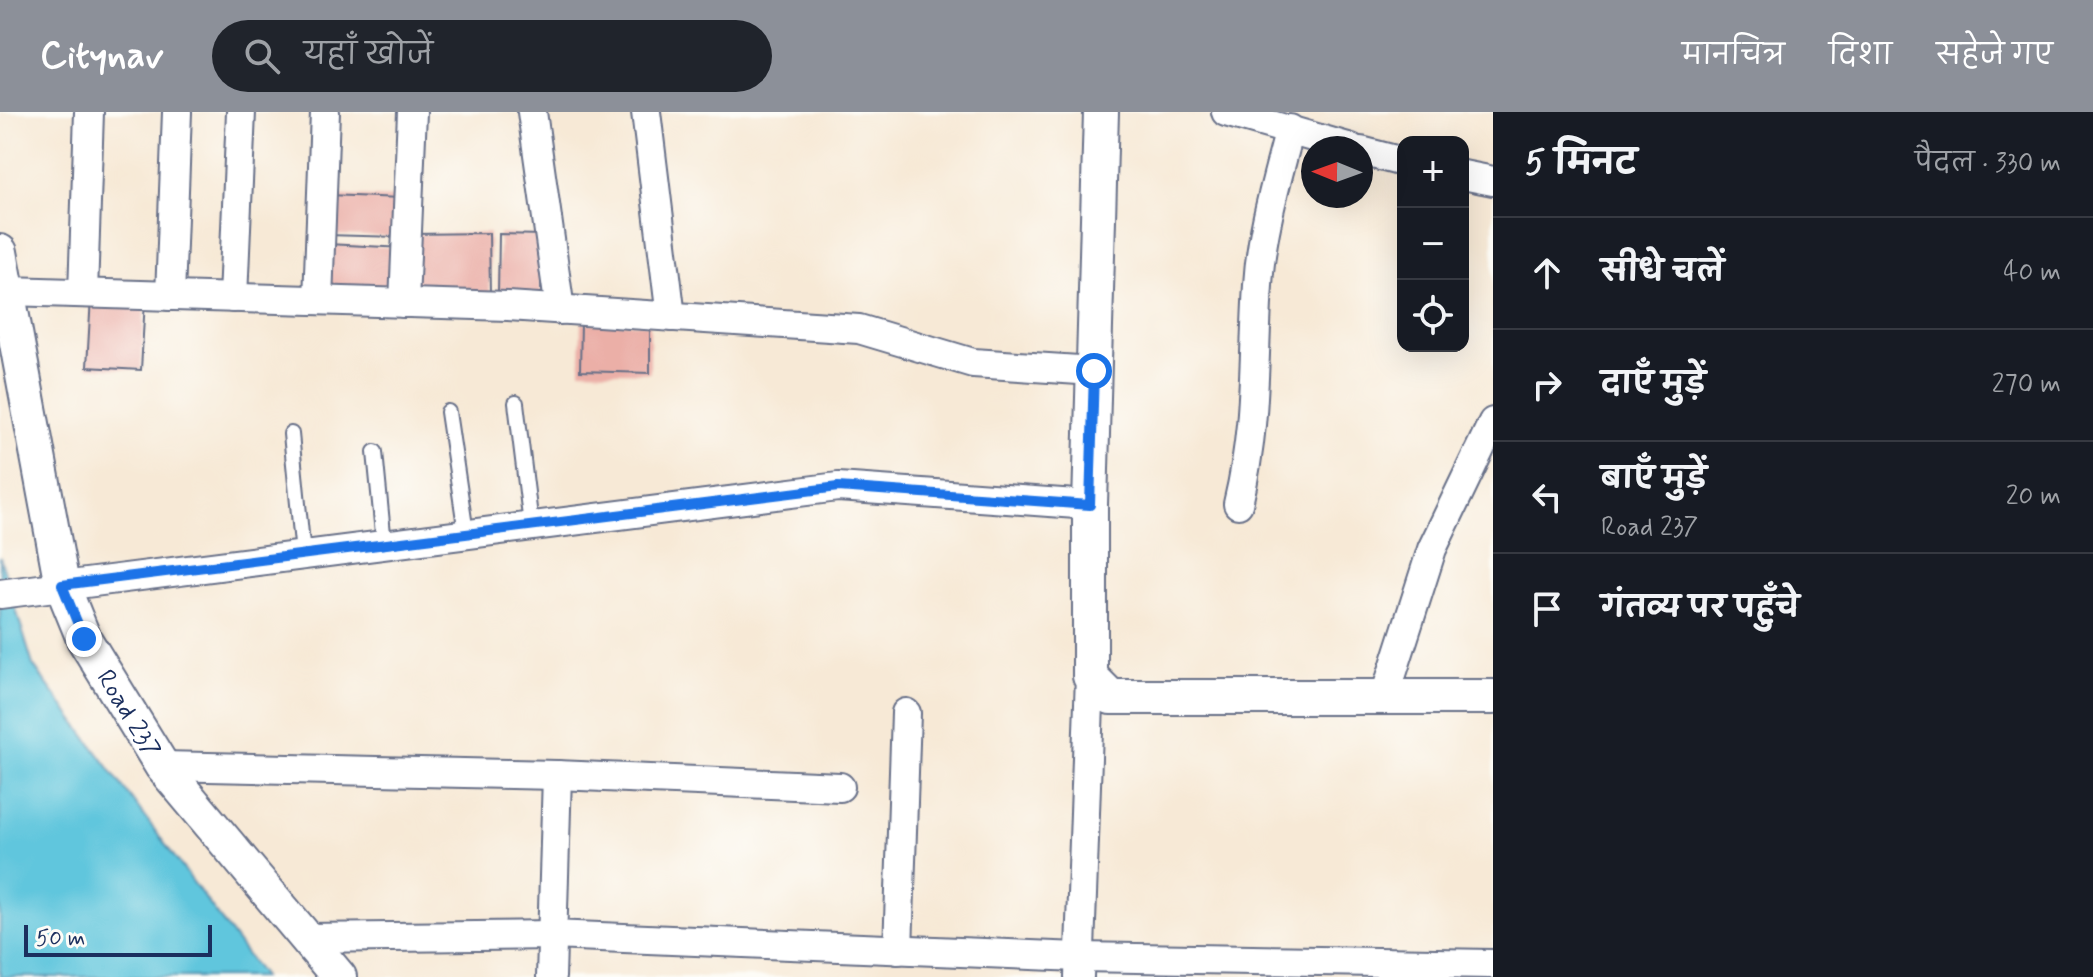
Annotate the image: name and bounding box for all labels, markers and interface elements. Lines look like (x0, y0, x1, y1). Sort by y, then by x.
search box (212, 20, 772, 92)
text: Citynav (40, 32, 164, 81)
icon: search (240, 34, 284, 78)
text: यहाँ खोजें (304, 36, 433, 75)
text: मानचित्र (1682, 38, 1785, 75)
text: दिशा (1829, 38, 1892, 75)
text: सहेजे गए (1936, 38, 2053, 75)
north arrow (1301, 136, 1373, 208)
map controls (1397, 136, 1469, 352)
button: + (1397, 136, 1469, 208)
text: 5 मिनट (1525, 141, 1637, 186)
text: पैदल · 330 m (1915, 147, 2061, 181)
button: − (1397, 208, 1469, 280)
icon: ahead (1525, 251, 1569, 295)
text: सीधे चलें (1601, 253, 1724, 292)
text: 40 m (2003, 256, 2061, 290)
button: locate (1397, 280, 1469, 352)
route start (1076, 353, 1112, 389)
icon: right (1525, 363, 1569, 407)
text: दाएँ मुड़ें (1601, 365, 1706, 404)
text: 270 m (1992, 368, 2061, 402)
text: बाएँ मुड़ें (1601, 460, 1707, 499)
icon: left (1525, 475, 1569, 519)
text: 20 m (2006, 480, 2061, 514)
text: Road 237 (1601, 511, 1698, 545)
icon: arrive (1525, 587, 1569, 631)
text: गंतव्य पर पहुँचे (1601, 589, 1800, 628)
route end (66, 621, 102, 657)
street label: Road 237 (88, 664, 168, 765)
scale bar (24, 921, 212, 957)
text: 50 m (36, 925, 85, 953)

